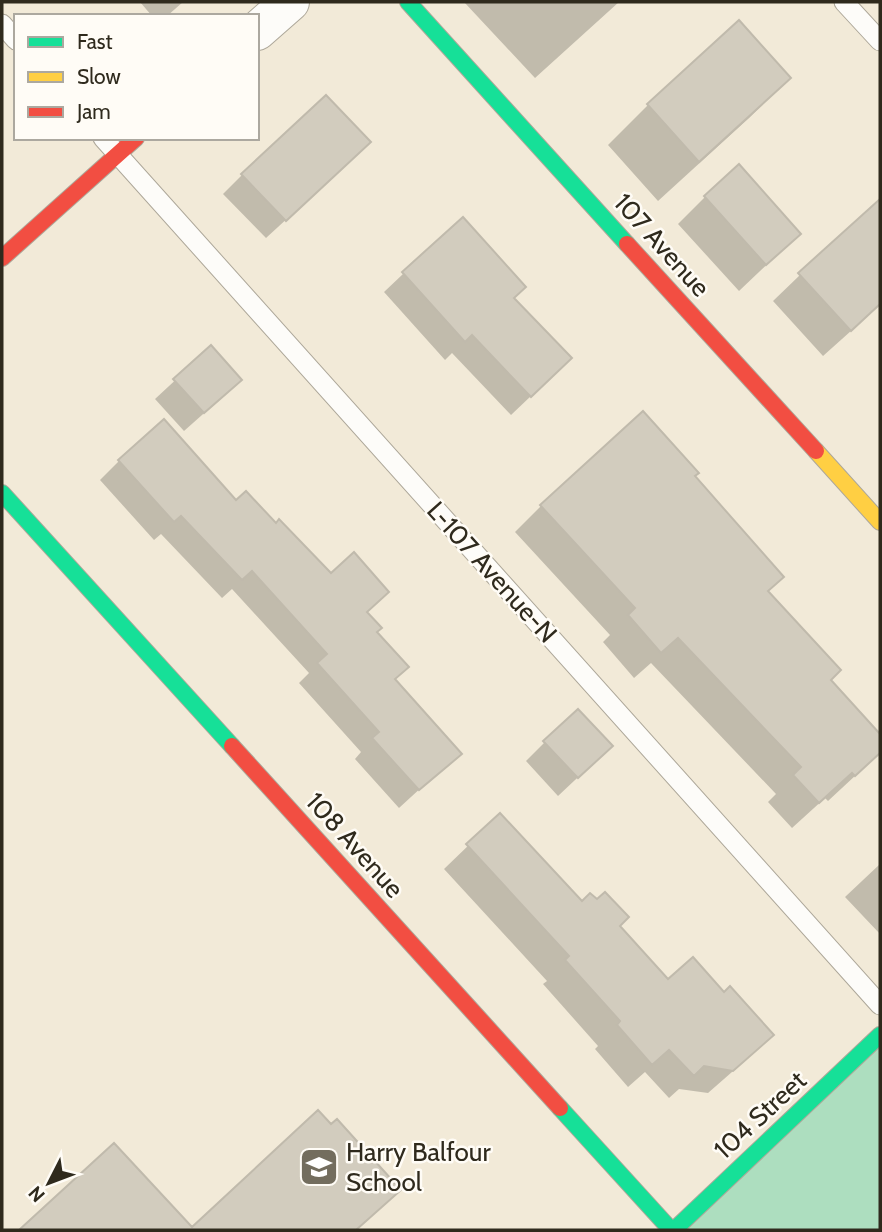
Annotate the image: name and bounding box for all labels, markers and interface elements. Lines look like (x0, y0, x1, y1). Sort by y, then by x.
legend (14, 14, 259, 140)
text: Fast (77, 29, 113, 54)
text: Slow (77, 64, 121, 89)
text: Jam (76, 99, 111, 124)
street label: 107 Avenue (607, 187, 717, 303)
street label: L-107 Avenue-N (420, 495, 564, 649)
street label: 108 Avenue (299, 786, 411, 904)
street label: 104 Street (707, 1064, 813, 1166)
place label: Harry Balfour School (346, 1136, 491, 1198)
school or university icon: Harry Balfour School (298, 1146, 340, 1188)
north arrow (14, 1148, 84, 1218)
text: N (24, 1181, 50, 1207)

